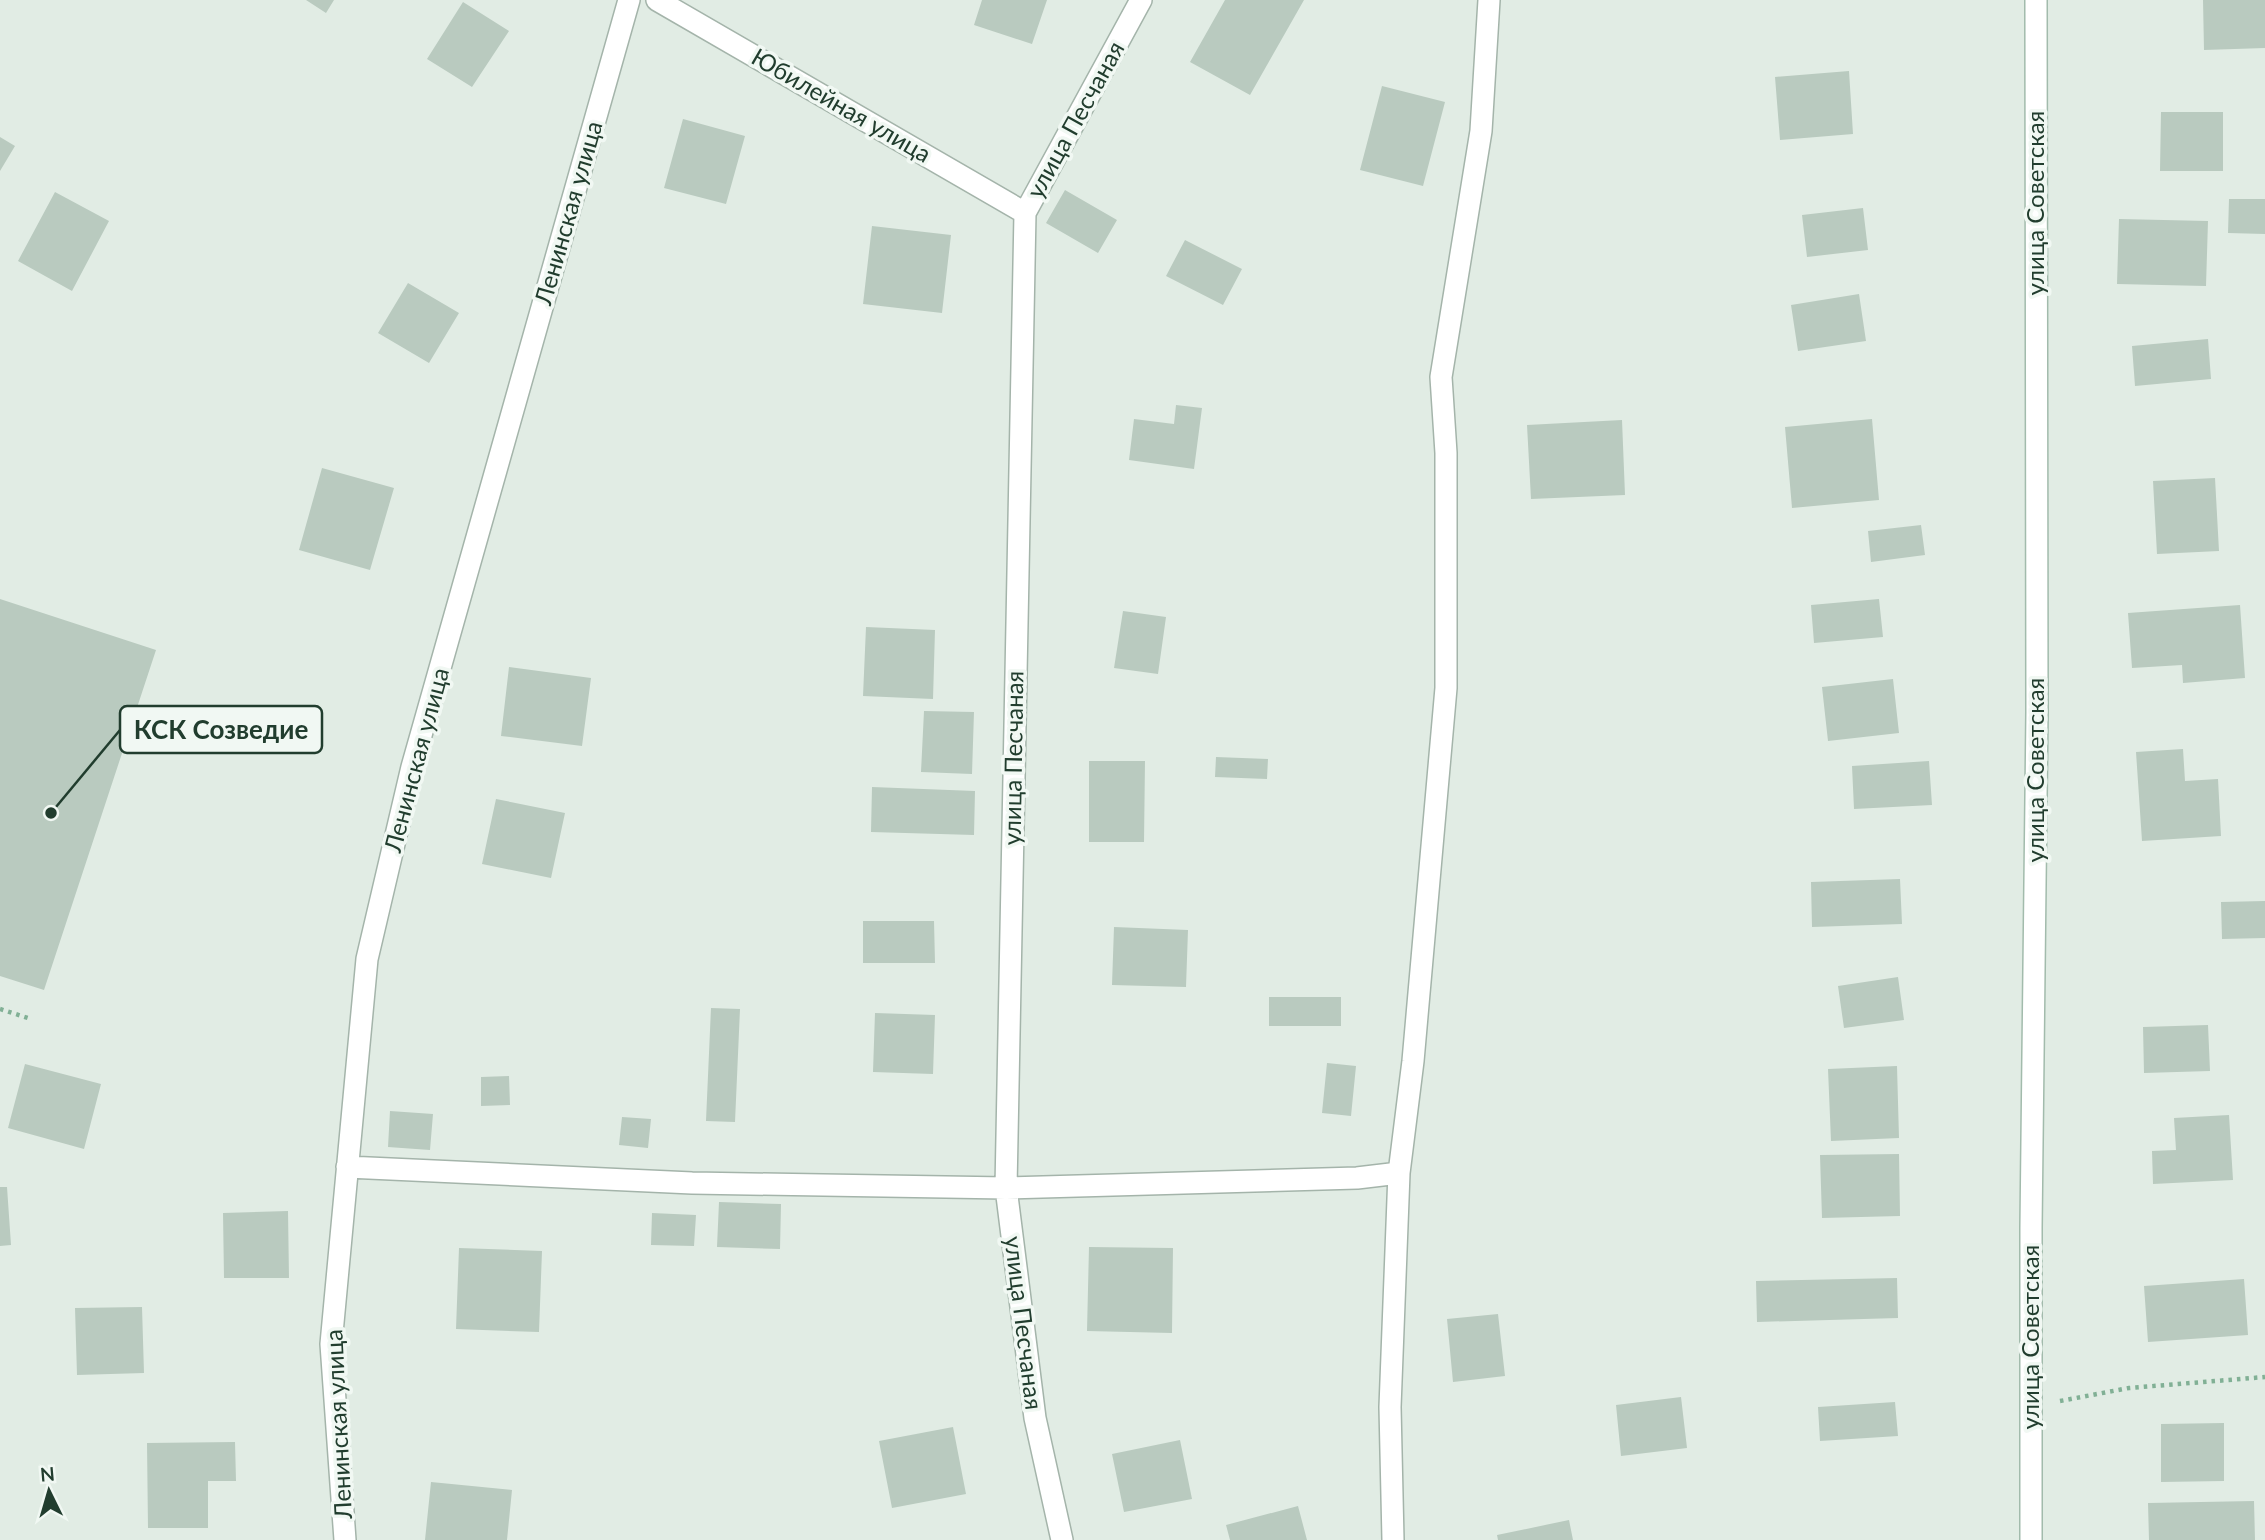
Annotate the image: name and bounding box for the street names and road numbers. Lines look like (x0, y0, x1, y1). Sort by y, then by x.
street label: улица Песчаная (1020, 36, 1130, 203)
street label: Юбилейная улица (747, 42, 937, 168)
street label: улица Советская (2020, 111, 2049, 295)
street label: Ленинская улица (527, 117, 608, 309)
street label: Ленинская улица (377, 664, 454, 856)
street label: улица Песчаная (996, 670, 1029, 846)
street label: улица Советская (2020, 678, 2049, 862)
street label: улица Песчаная (999, 1234, 1050, 1411)
street label: улица Советская (2015, 1245, 2044, 1429)
street label: Ленинская улица (318, 1329, 357, 1521)

